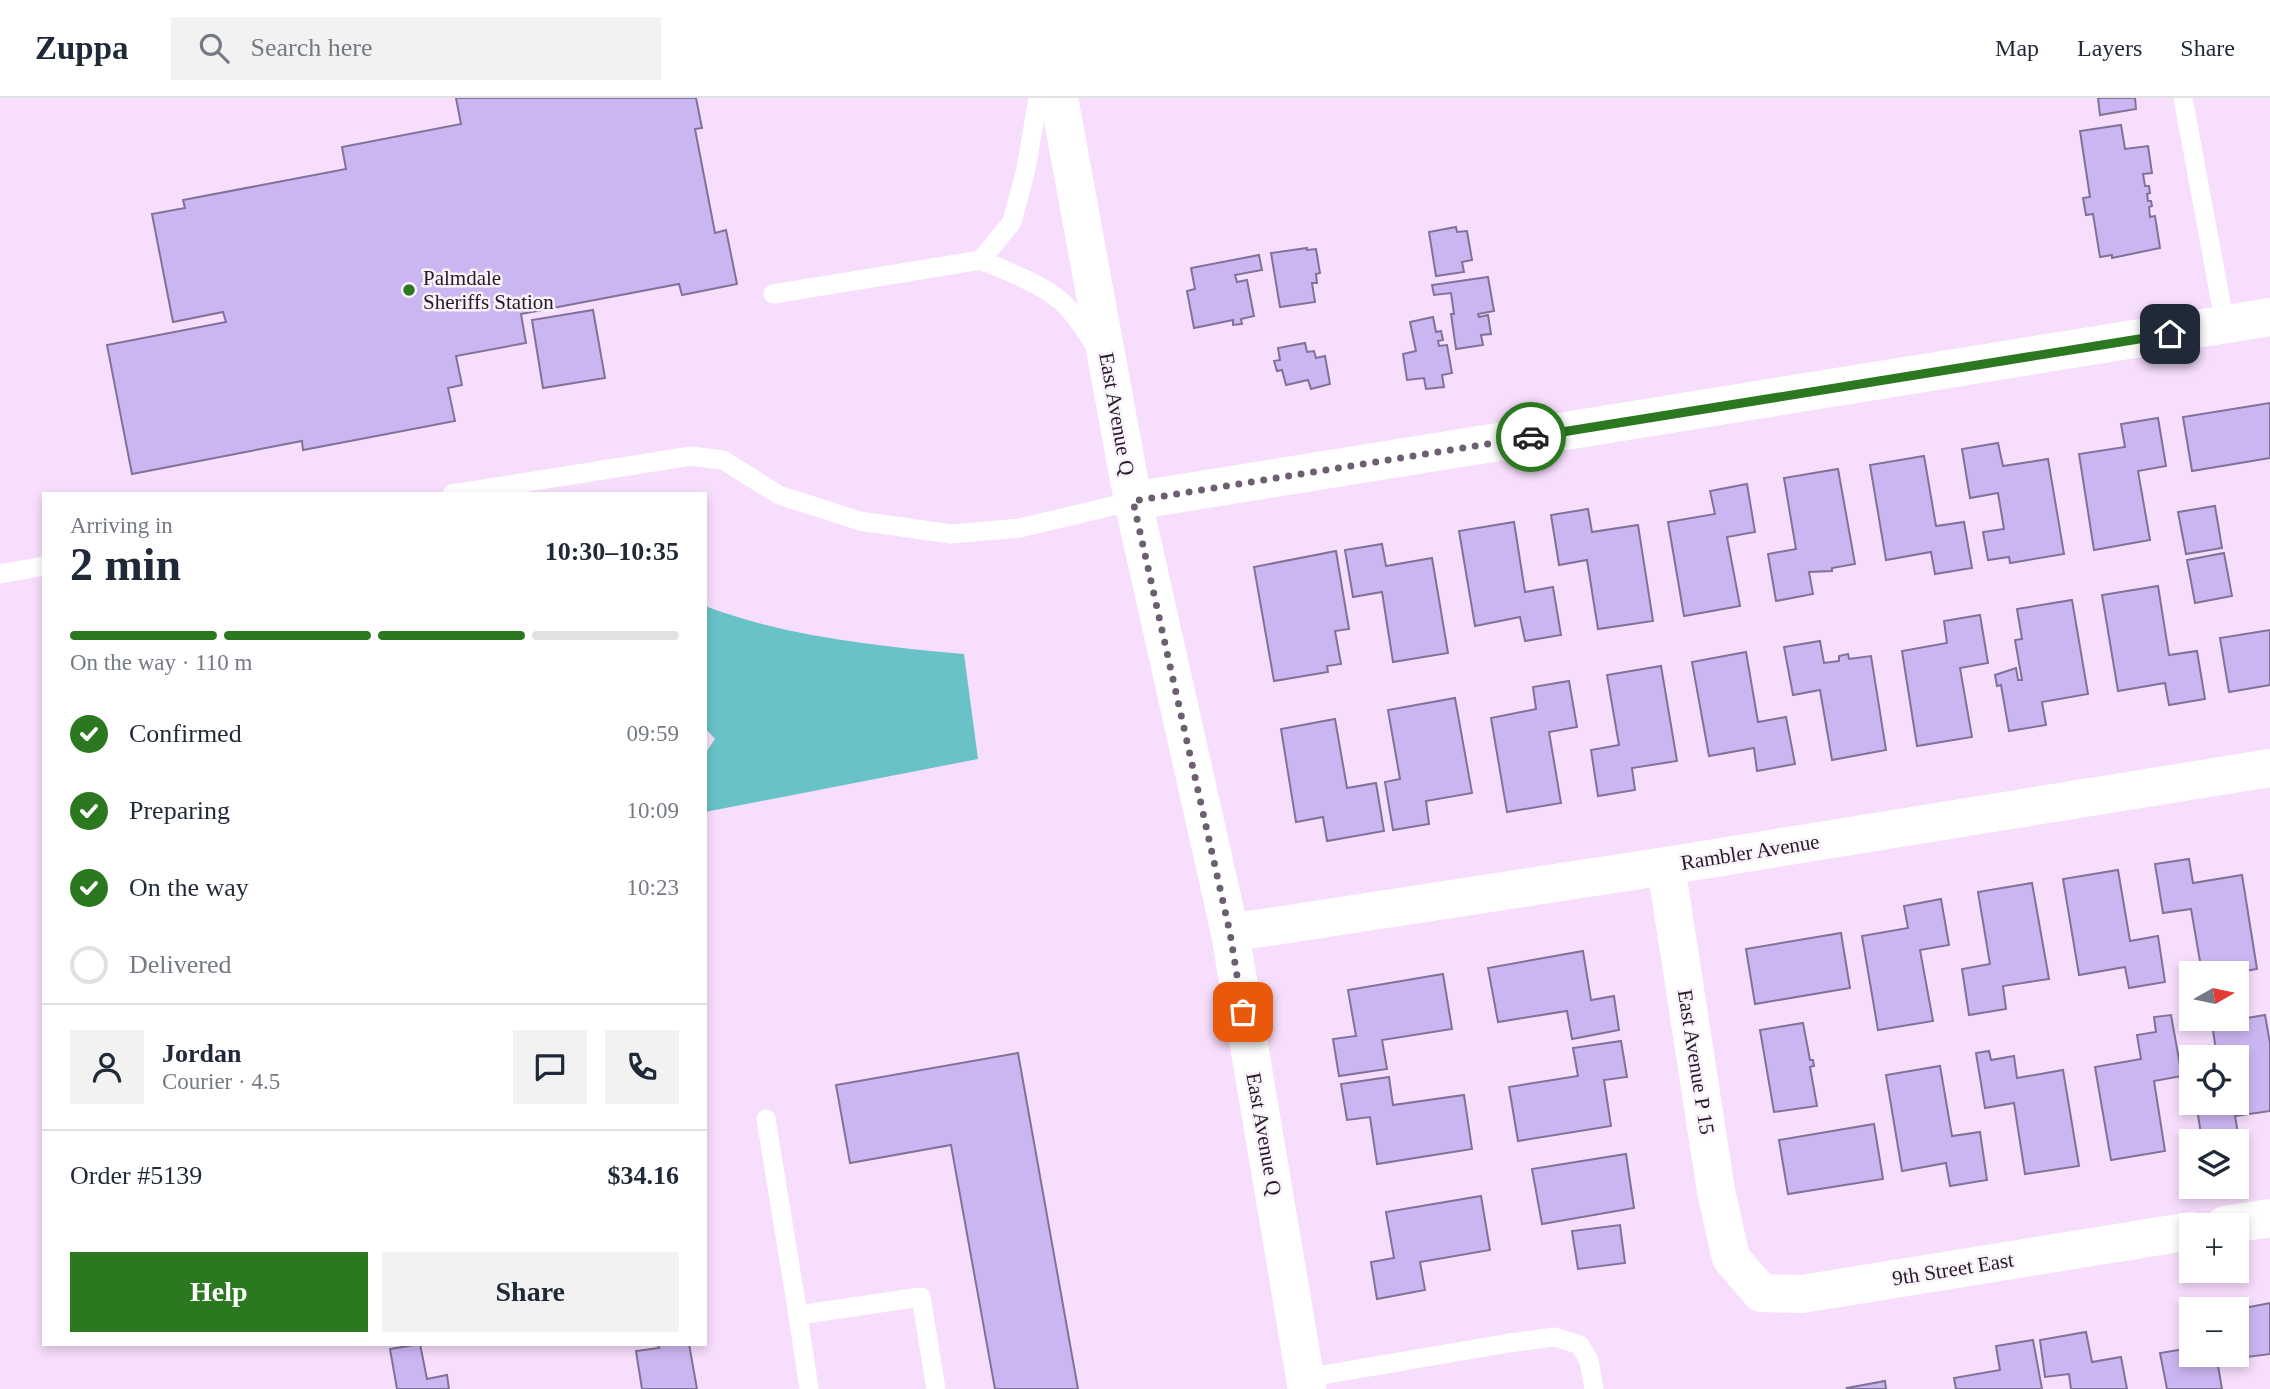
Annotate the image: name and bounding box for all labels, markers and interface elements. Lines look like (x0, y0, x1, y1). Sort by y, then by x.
search box (171, 17, 661, 80)
icon: search (195, 29, 233, 67)
text: Zuppa (35, 30, 129, 66)
text: Search here (251, 33, 373, 62)
text: Map (1995, 35, 2039, 61)
text: Layers (2077, 35, 2142, 61)
text: Share (2180, 35, 2235, 61)
place label: Palmdale Sheriffs Station (423, 266, 554, 314)
marker: Palmdale Sheriffs Station (401, 282, 417, 298)
pin (2140, 304, 2200, 364)
icon: home (2151, 315, 2189, 353)
street label: East Avenue Q (1094, 351, 1140, 477)
courier (1496, 402, 1566, 472)
icon: car (1512, 418, 1550, 456)
text: Arriving in (70, 513, 173, 538)
text: 10:30–10:35 (545, 537, 679, 566)
text: 2 min (70, 539, 181, 590)
text: On the way · 110 m (70, 650, 252, 675)
icon: check (70, 715, 108, 753)
text: Confirmed (129, 719, 242, 748)
text: 09:59 (627, 721, 679, 746)
icon: check (70, 792, 108, 830)
text: Preparing (129, 796, 230, 825)
text: 10:09 (627, 798, 679, 823)
street label: Rambler Avenue (1679, 829, 1821, 875)
icon: check (70, 869, 108, 907)
text: On the way (129, 873, 249, 902)
text: 10:23 (627, 875, 679, 900)
text: Delivered (129, 950, 232, 979)
north arrow (2179, 961, 2249, 1031)
map controls (2179, 961, 2249, 1367)
pin (1213, 982, 1273, 1042)
street label: East Avenue P 15 (1673, 988, 1719, 1136)
icon: bag (1224, 993, 1262, 1031)
button: person (70, 1030, 144, 1104)
button: chat (513, 1030, 587, 1104)
button: phone (605, 1030, 679, 1104)
text: Jordan (162, 1039, 241, 1068)
button: locate (2179, 1045, 2249, 1115)
text: Courier · 4.5 (162, 1069, 280, 1094)
street label: East Avenue Q (1241, 1071, 1287, 1197)
button: layers (2179, 1129, 2249, 1199)
text: Order #5139 (70, 1161, 202, 1190)
text: $34.16 (608, 1161, 679, 1190)
button: + (2179, 1213, 2249, 1283)
street label: 9th Street East (1891, 1248, 2016, 1290)
button: Help (70, 1252, 368, 1332)
button: Share (382, 1252, 679, 1332)
button: − (2179, 1297, 2249, 1367)

